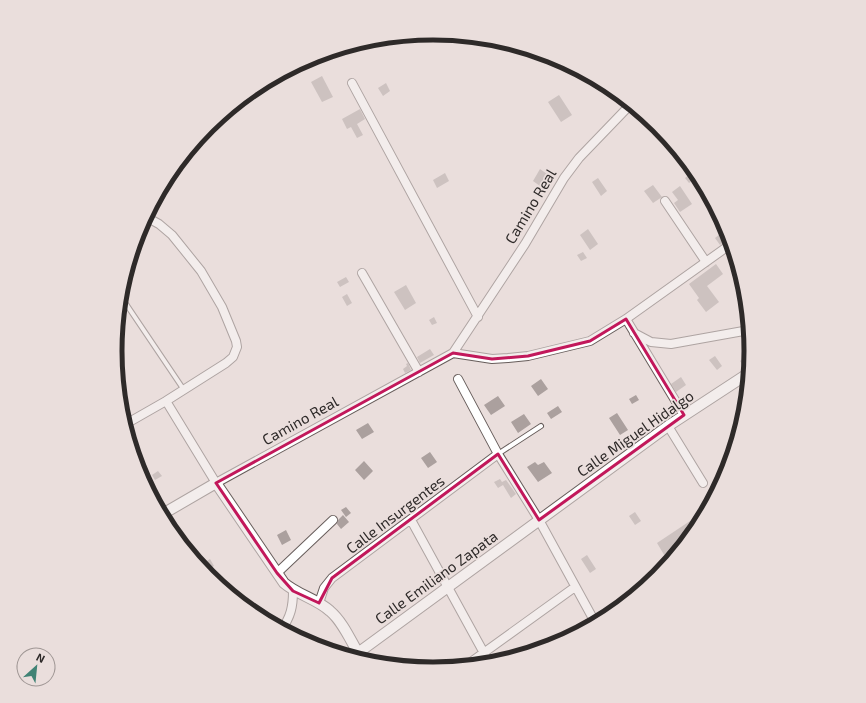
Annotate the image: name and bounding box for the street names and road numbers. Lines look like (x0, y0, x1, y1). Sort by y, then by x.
street label: Camino Real (501, 165, 560, 247)
street label: Calle Miguel Hidalgo (573, 386, 697, 480)
street label: Camino Real (259, 391, 342, 448)
street label: Calle Insurgentes (342, 471, 448, 557)
street label: Calle Emiliano Zapata (371, 527, 501, 627)

